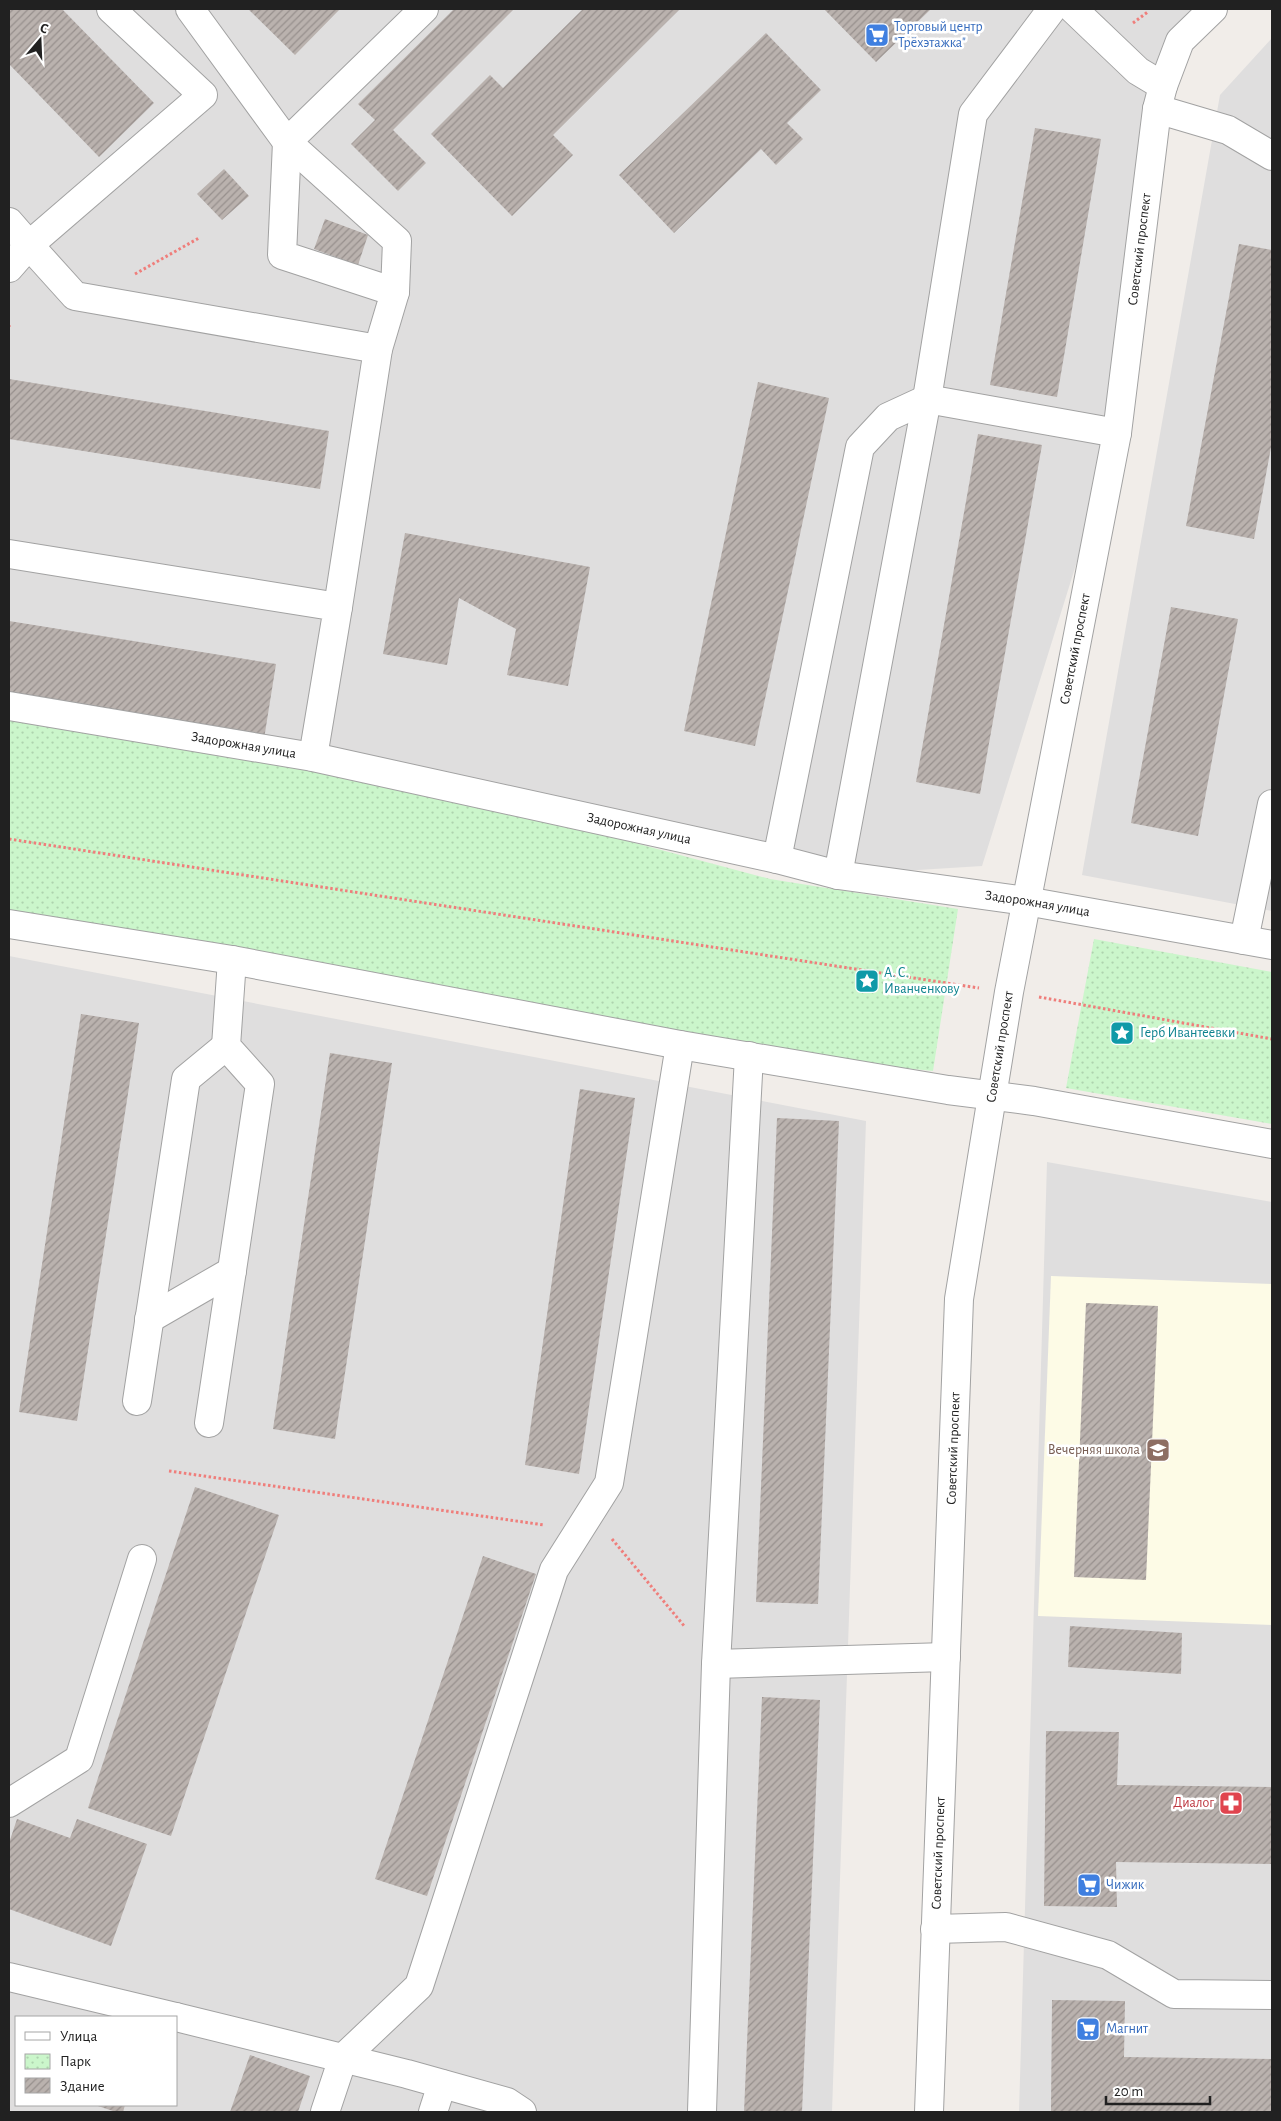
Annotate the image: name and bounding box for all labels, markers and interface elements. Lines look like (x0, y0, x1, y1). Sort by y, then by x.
north arrow (15, 15, 65, 65)
place label: Торговый центр "Трёхэтажка" (894, 20, 983, 50)
text: С (38, 21, 50, 37)
supermarket icon: Торговый центр "Трёхэтажка" (864, 22, 890, 48)
street label: Советский проспект (1126, 191, 1154, 306)
street label: Советский проспект (1058, 591, 1093, 706)
street label: Задорожная улица (190, 730, 298, 761)
street label: Задорожная улица (586, 810, 693, 847)
street label: Задорожная улица (984, 888, 1092, 919)
place label: А. С. Иванченкову (884, 966, 960, 996)
place icon: А. С. Иванченкову (854, 968, 880, 994)
street label: Советский проспект (984, 989, 1016, 1104)
place icon: Герб Ивантеевки (1109, 1020, 1135, 1046)
place label: Герб Ивантеевки (1140, 1026, 1235, 1040)
street label: Советский проспект (944, 1391, 963, 1505)
school or university icon: Вечерняя школа (1145, 1437, 1171, 1463)
place label: Вечерняя школа (1048, 1443, 1141, 1457)
pharmacy icon: Диалог (1218, 1790, 1244, 1816)
street label: Советский проспект (929, 1795, 948, 1910)
place label: Диалог (1173, 1796, 1214, 1810)
supermarket icon: Чижик (1076, 1872, 1102, 1898)
place label: Чижик (1106, 1878, 1145, 1892)
legend (15, 2016, 178, 2106)
supermarket icon: Магнит (1075, 2016, 1101, 2042)
place label: Магнит (1106, 2022, 1149, 2036)
text: Улица (60, 2029, 97, 2044)
text: Парк (60, 2054, 91, 2069)
scale bar (1106, 2074, 1210, 2106)
text: Здание (60, 2079, 105, 2094)
text: 20 m (1114, 2084, 1143, 2099)

